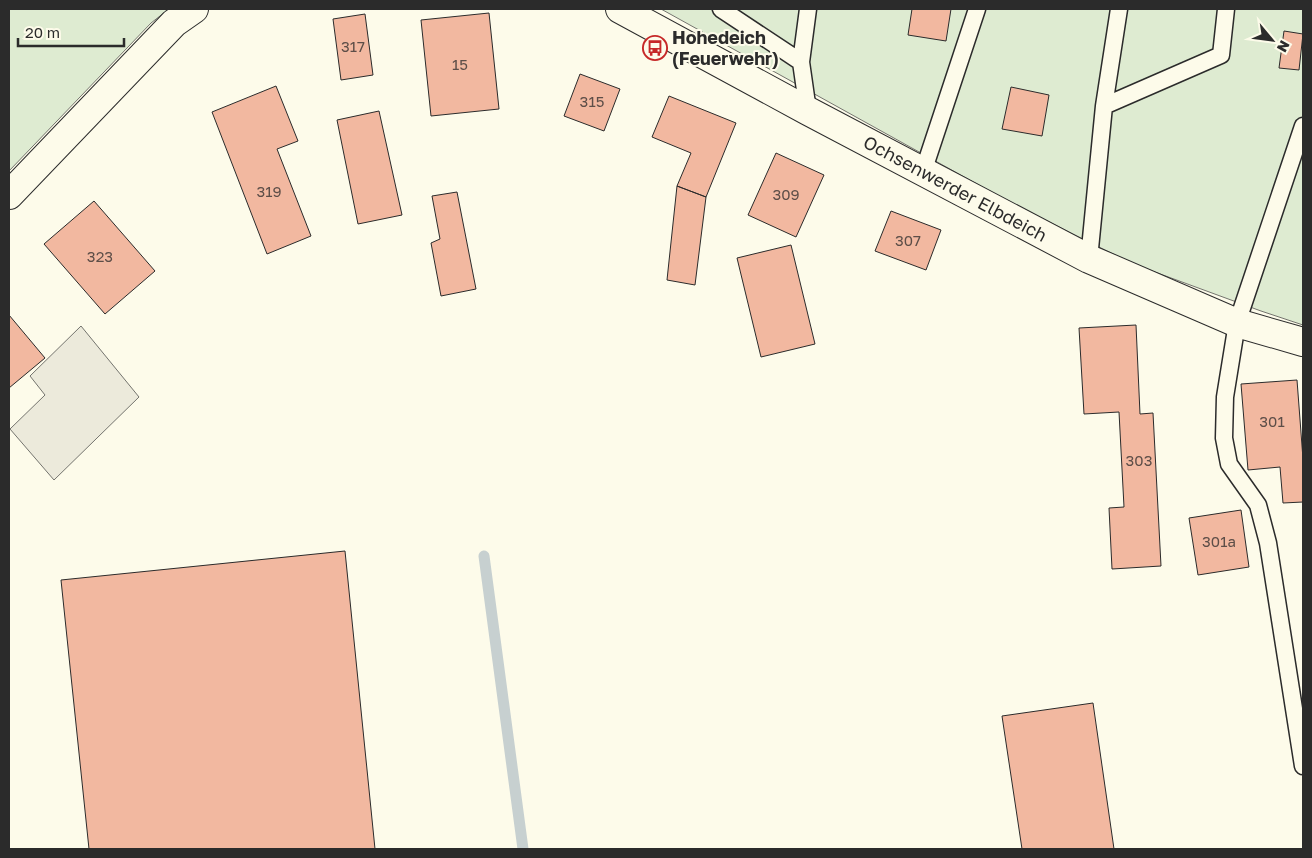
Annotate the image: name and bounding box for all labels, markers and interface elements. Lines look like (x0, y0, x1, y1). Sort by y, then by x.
scale bar (18, 15, 124, 47)
north arrow (1247, 15, 1297, 65)
text: 20 m (25, 23, 60, 41)
place label: Hohedeich (Feuerwehr) (672, 26, 779, 69)
bus stop icon: Hohedeich (Feuerwehr) (642, 35, 668, 61)
house number: 317 (341, 37, 365, 55)
text: N (1274, 38, 1294, 55)
house number: 15 (452, 55, 468, 73)
house number: 315 (580, 92, 604, 110)
street label: Ochsenwerder Elbdeich (860, 130, 1051, 246)
house number: 319 (256, 182, 282, 200)
house number: 309 (772, 185, 800, 203)
house number: 307 (895, 231, 921, 249)
house number: 323 (87, 247, 113, 265)
house number: 301 (1259, 412, 1285, 430)
house number: 303 (1126, 451, 1152, 469)
house number: 301a (1202, 532, 1236, 550)

